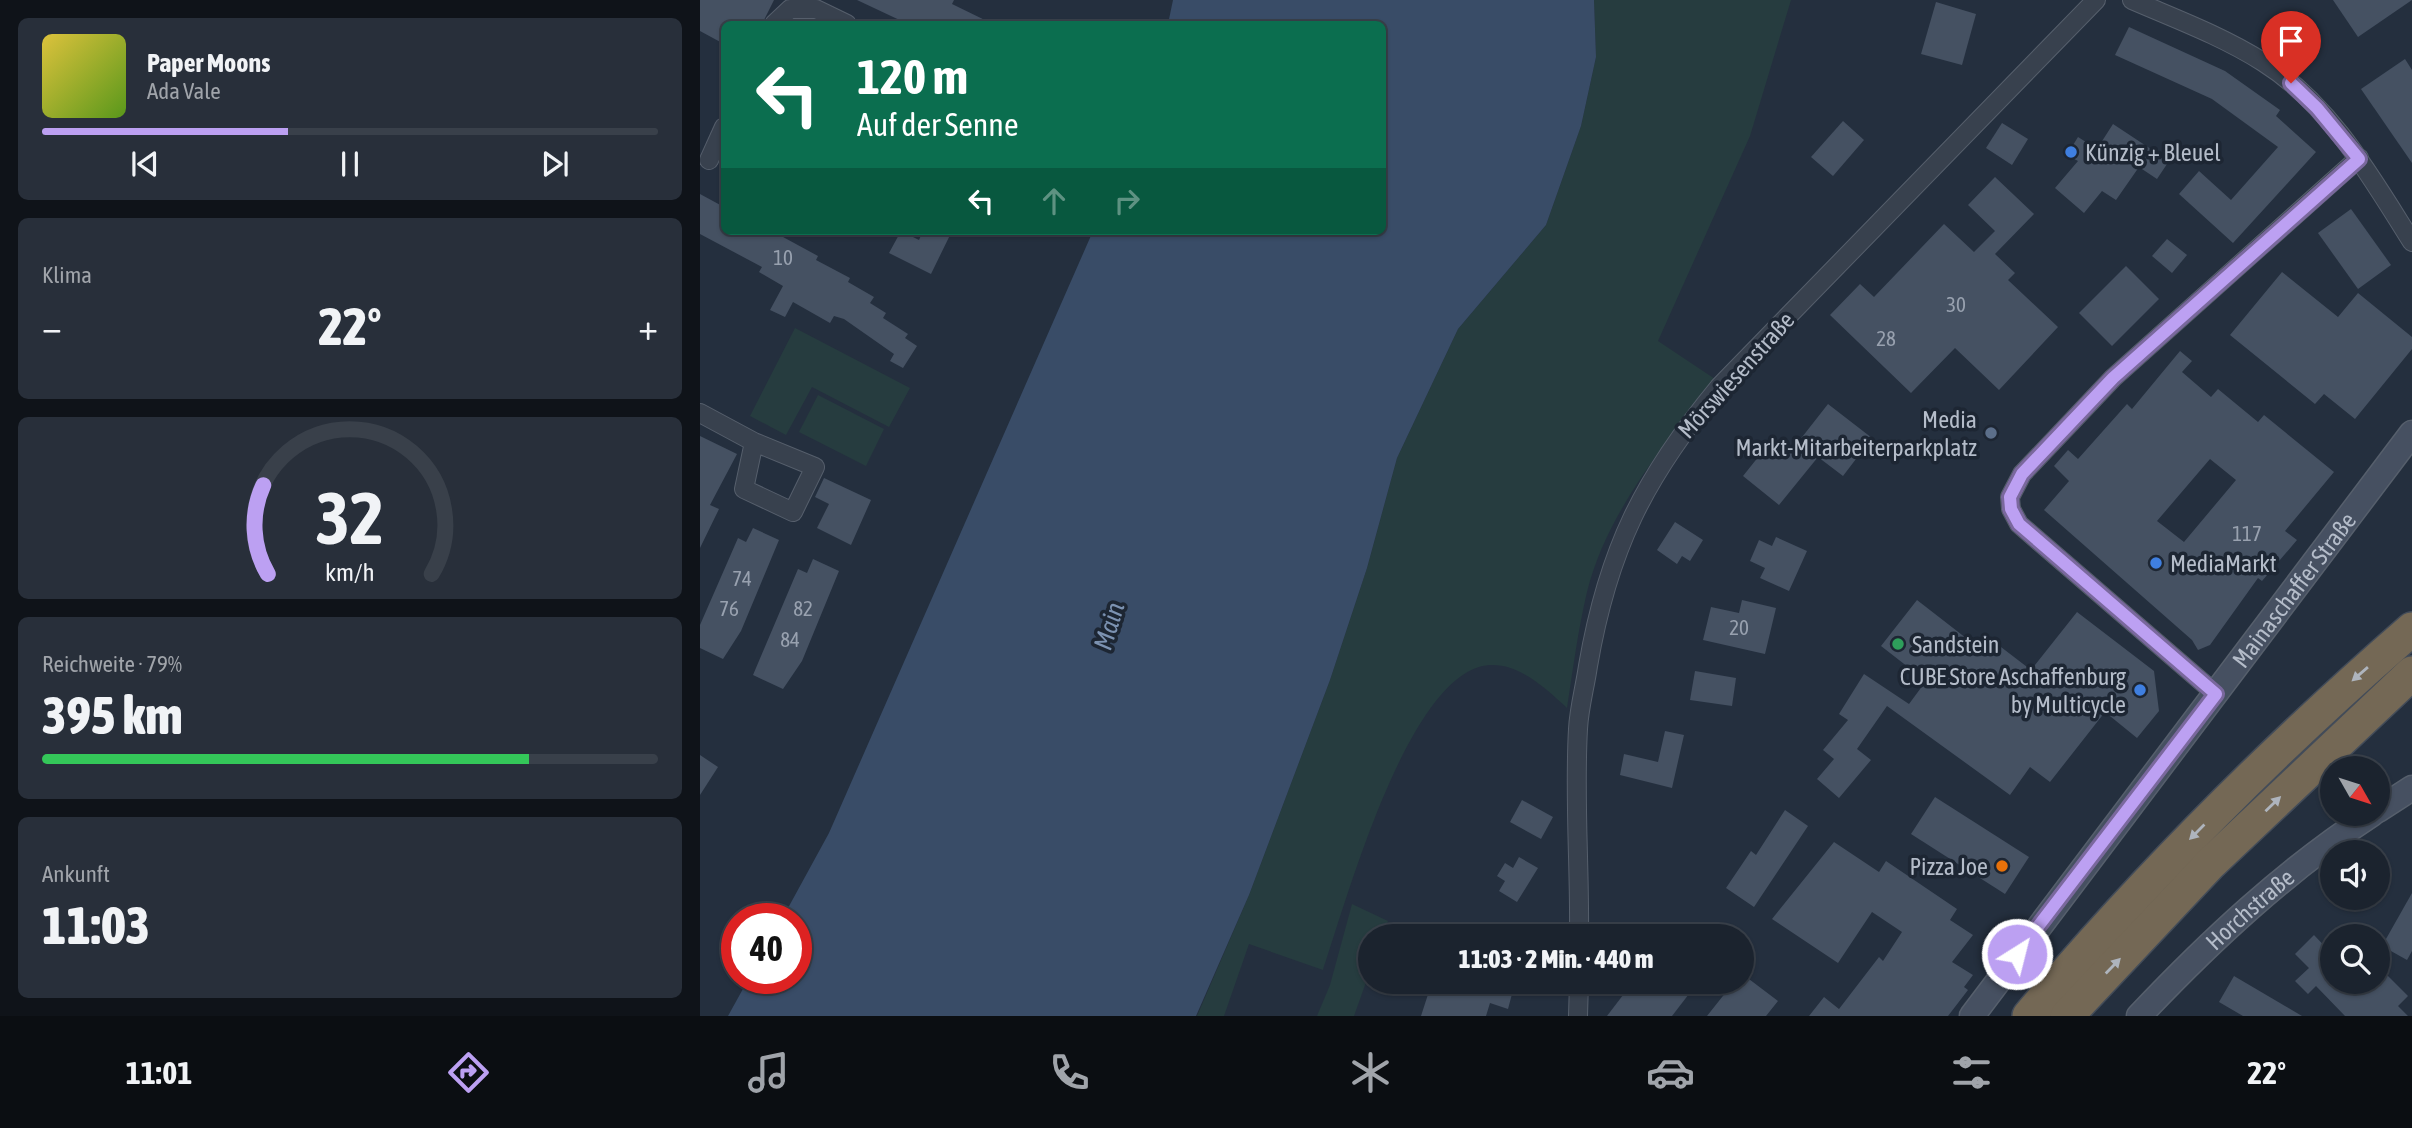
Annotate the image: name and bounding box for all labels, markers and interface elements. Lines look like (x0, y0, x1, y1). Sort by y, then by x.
pin (2261, 11, 2321, 83)
icon: arrive (2272, 22, 2310, 60)
text: Paper Moons (147, 48, 270, 78)
text: 120 m (857, 48, 968, 104)
icon: left (742, 49, 833, 140)
text: Ada Vale (147, 78, 221, 104)
text: Auf der Senne (857, 106, 1018, 143)
place label: Künzig + Bleuel (2085, 139, 2221, 166)
marker: Künzig + Bleuel (2063, 144, 2079, 160)
icon: previous (126, 145, 164, 183)
icon: pause (331, 145, 369, 183)
icon: next (536, 145, 574, 183)
icon: left (962, 182, 1000, 220)
icon: ahead (1035, 182, 1073, 220)
icon: right (1108, 182, 1146, 220)
house number: 10 (773, 245, 793, 269)
text: Klima (42, 262, 92, 288)
house number: 30 (1946, 292, 1966, 316)
text: 22° (318, 296, 382, 356)
text: − (42, 305, 62, 348)
text: + (638, 305, 658, 348)
street label: Mörswiesenstraße (1672, 307, 1800, 443)
house number: 28 (1876, 326, 1896, 350)
place label: Media Markt-Mitarbeiterparkplatz (1735, 406, 1977, 461)
marker: Media Markt-Mitarbeiterparkplatz (1983, 425, 1999, 441)
text: 32 (316, 476, 384, 559)
street label: Mainaschaffer Straße (2227, 507, 2361, 673)
house number: 117 (2232, 521, 2262, 545)
place label: MediaMarkt (2170, 550, 2277, 577)
marker: MediaMarkt (2148, 555, 2164, 571)
text: km/h (325, 558, 375, 586)
house number: 74 (732, 566, 752, 590)
house number: 76 (719, 596, 739, 620)
house number: 82 (793, 596, 813, 620)
water label: Main (1088, 598, 1130, 653)
house number: 20 (1729, 615, 1749, 639)
house number: 84 (780, 627, 800, 651)
place label: Sandstein (1912, 631, 1999, 658)
marker: Sandstein (1890, 636, 1906, 652)
text: Reichweite · 79% (42, 651, 182, 677)
place label: CUBE Store Aschaffenburg by Multicycle (1900, 663, 2127, 718)
one-way arrow (2352, 666, 2369, 681)
marker: CUBE Store Aschaffenburg by Multicycle (2132, 682, 2148, 698)
text: 395 km (42, 685, 183, 745)
north arrow (2320, 756, 2390, 826)
map controls (2320, 756, 2390, 994)
one-way arrow (2264, 795, 2281, 812)
one-way arrow (2189, 823, 2205, 840)
button: sound (2320, 840, 2390, 910)
place label: Pizza Joe (1910, 853, 1988, 880)
marker: Pizza Joe (1994, 858, 2010, 874)
text: Ankunft (42, 861, 110, 887)
street label: Horchstraße (2200, 863, 2299, 955)
text: 11:03 (42, 895, 150, 955)
speed limit sign: 40 (721, 903, 812, 994)
position arrow (1980, 917, 2054, 991)
button: search (2320, 924, 2390, 994)
text: 11:03 · 2 Min. · 440 m (1459, 944, 1653, 974)
one-way arrow (2105, 957, 2121, 975)
icon: directions (444, 1048, 493, 1097)
icon: music (744, 1048, 793, 1097)
icon: phone (1045, 1048, 1094, 1097)
icon: climate (1346, 1048, 1395, 1097)
icon: car (1646, 1048, 1695, 1097)
icon: filters (1947, 1048, 1996, 1097)
text: 11:01 (126, 1054, 192, 1091)
text: 22° (2247, 1054, 2286, 1091)

